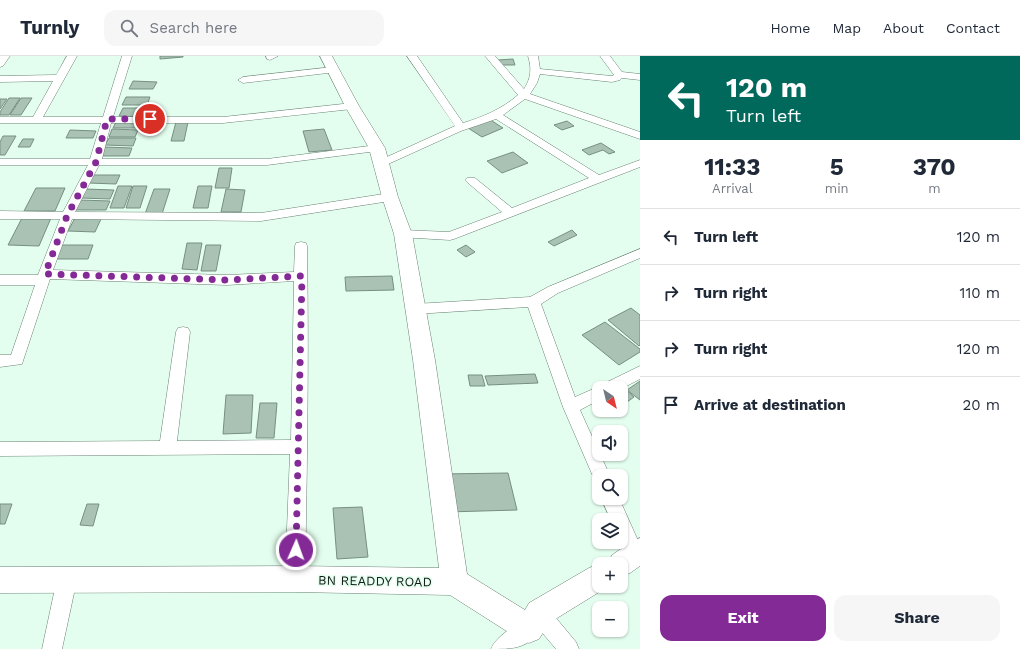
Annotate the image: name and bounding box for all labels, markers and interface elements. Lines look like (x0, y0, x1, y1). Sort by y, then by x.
search box (104, 10, 384, 46)
text: Turnly (20, 16, 80, 39)
icon: search (118, 17, 140, 39)
text: Search here (150, 19, 237, 37)
text: Home (770, 20, 810, 36)
text: Map (832, 20, 861, 36)
text: About (883, 20, 924, 36)
text: Contact (946, 20, 1000, 36)
text: 120 m (726, 71, 807, 104)
icon: left (660, 72, 712, 124)
pin (133, 102, 167, 136)
text: Turn left (726, 105, 801, 126)
icon: arrive (139, 108, 161, 130)
text: 11:33 (704, 153, 761, 181)
text: 5 (830, 153, 844, 181)
text: 370 (913, 153, 956, 181)
text: Arrival (712, 181, 753, 196)
text: min (825, 181, 849, 196)
text: m (928, 181, 941, 196)
icon: left (660, 226, 682, 248)
text: Turn left (694, 228, 758, 246)
text: 120 m (957, 228, 1000, 246)
icon: right (660, 282, 682, 304)
text: Turn right (694, 284, 767, 302)
text: 110 m (960, 284, 1000, 302)
icon: right (660, 338, 682, 360)
text: Turn right (694, 340, 767, 358)
text: 120 m (957, 340, 1000, 358)
north arrow (592, 381, 628, 417)
map controls (592, 381, 628, 637)
icon: arrive (660, 394, 682, 416)
text: Arrive at destination (694, 396, 846, 414)
text: 20 m (963, 396, 1000, 414)
button: sound (592, 425, 628, 461)
button: search (592, 469, 628, 505)
button: layers (592, 513, 628, 549)
position arrow (275, 529, 317, 571)
button: + (592, 557, 628, 593)
street label: BN READDY ROAD (318, 573, 432, 589)
button: Exit (660, 595, 826, 641)
button: Share (834, 595, 1000, 641)
button: − (592, 601, 628, 637)

